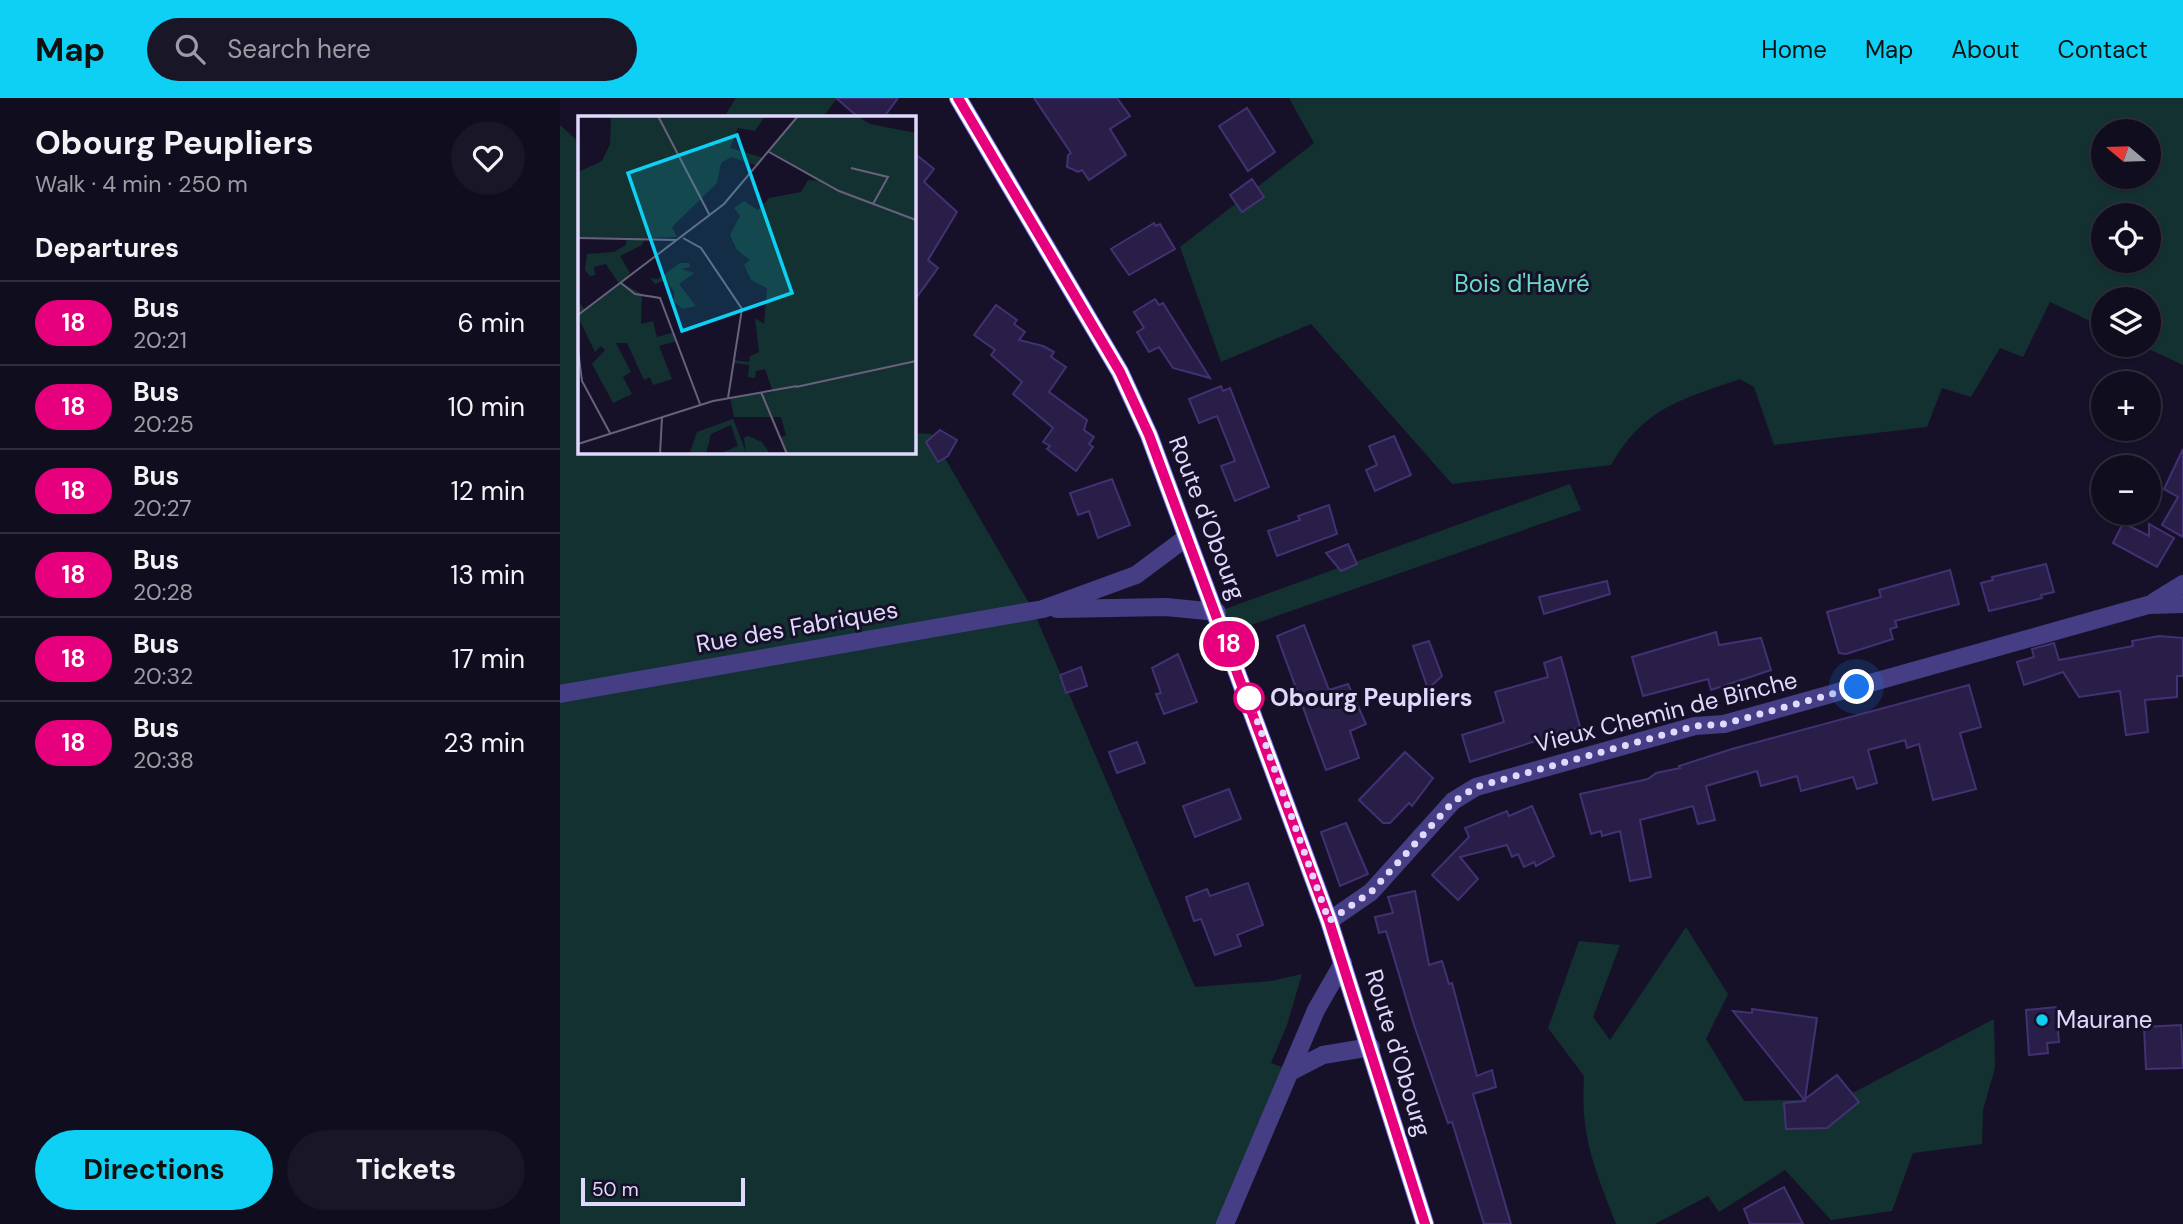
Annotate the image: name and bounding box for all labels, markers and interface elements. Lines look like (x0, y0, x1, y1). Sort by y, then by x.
search box (147, 18, 637, 81)
text: Map (35, 28, 105, 71)
icon: search (171, 30, 209, 68)
text: Search here (227, 32, 371, 66)
text: Home (1761, 34, 1827, 65)
text: Map (1865, 34, 1913, 65)
text: About (1951, 34, 2020, 65)
text: Contact (2058, 34, 2148, 65)
inset map (578, 116, 915, 453)
north arrow (2091, 119, 2161, 189)
map controls (2091, 119, 2161, 525)
text: Obourg Peupliers (35, 121, 314, 164)
button: heart (451, 121, 525, 195)
text: Walk · 4 min · 250 m (35, 169, 248, 199)
button: locate (2091, 203, 2161, 273)
text: Departures (35, 231, 179, 265)
park label: Bois d'Havré (1454, 268, 1590, 299)
button: layers (2091, 287, 2161, 357)
text: Bus (133, 291, 179, 325)
text: 6 min (457, 306, 525, 340)
text: 18 (62, 307, 85, 338)
text: 20:21 (133, 325, 187, 355)
button: + (2091, 371, 2161, 441)
text: Bus (133, 375, 179, 409)
text: 10 min (448, 390, 525, 424)
text: 18 (62, 391, 85, 422)
text: 20:25 (133, 409, 194, 439)
street label: Route d'Obourg (1162, 431, 1253, 604)
button: − (2091, 455, 2161, 525)
text: Bus (133, 459, 179, 493)
text: 12 min (451, 474, 525, 508)
text: 18 (62, 475, 85, 506)
text: 20:27 (133, 493, 192, 523)
text: Bus (133, 543, 179, 577)
text: 13 min (450, 558, 525, 592)
text: 18 (62, 559, 85, 590)
text: 20:28 (133, 577, 193, 607)
street label: Rue des Fabriques (694, 593, 900, 660)
line badge: 18 (1198, 621, 1260, 667)
text: Bus (133, 627, 179, 661)
text: 18 (1217, 628, 1241, 659)
text: 17 min (452, 642, 525, 676)
text: 18 (62, 643, 85, 674)
text: 20:32 (133, 661, 193, 691)
street label: Vieux Chemin de Binche (1531, 664, 1800, 759)
your location (1839, 669, 1874, 704)
place label: Obourg Peupliers (1270, 682, 1473, 713)
marker: Obourg Peupliers (1234, 683, 1264, 713)
text: Bus (133, 711, 179, 745)
text: 23 min (443, 726, 525, 760)
text: 18 (62, 727, 85, 758)
text: 20:38 (133, 745, 194, 775)
street label: Route d'Obourg (1358, 966, 1439, 1140)
place label: Maurane (2056, 1004, 2152, 1035)
marker: Maurane (2034, 1012, 2050, 1028)
button: Directions (35, 1130, 273, 1210)
button: Tickets (287, 1130, 525, 1210)
scale bar (581, 1175, 746, 1207)
text: 50 m (592, 1177, 639, 1202)

